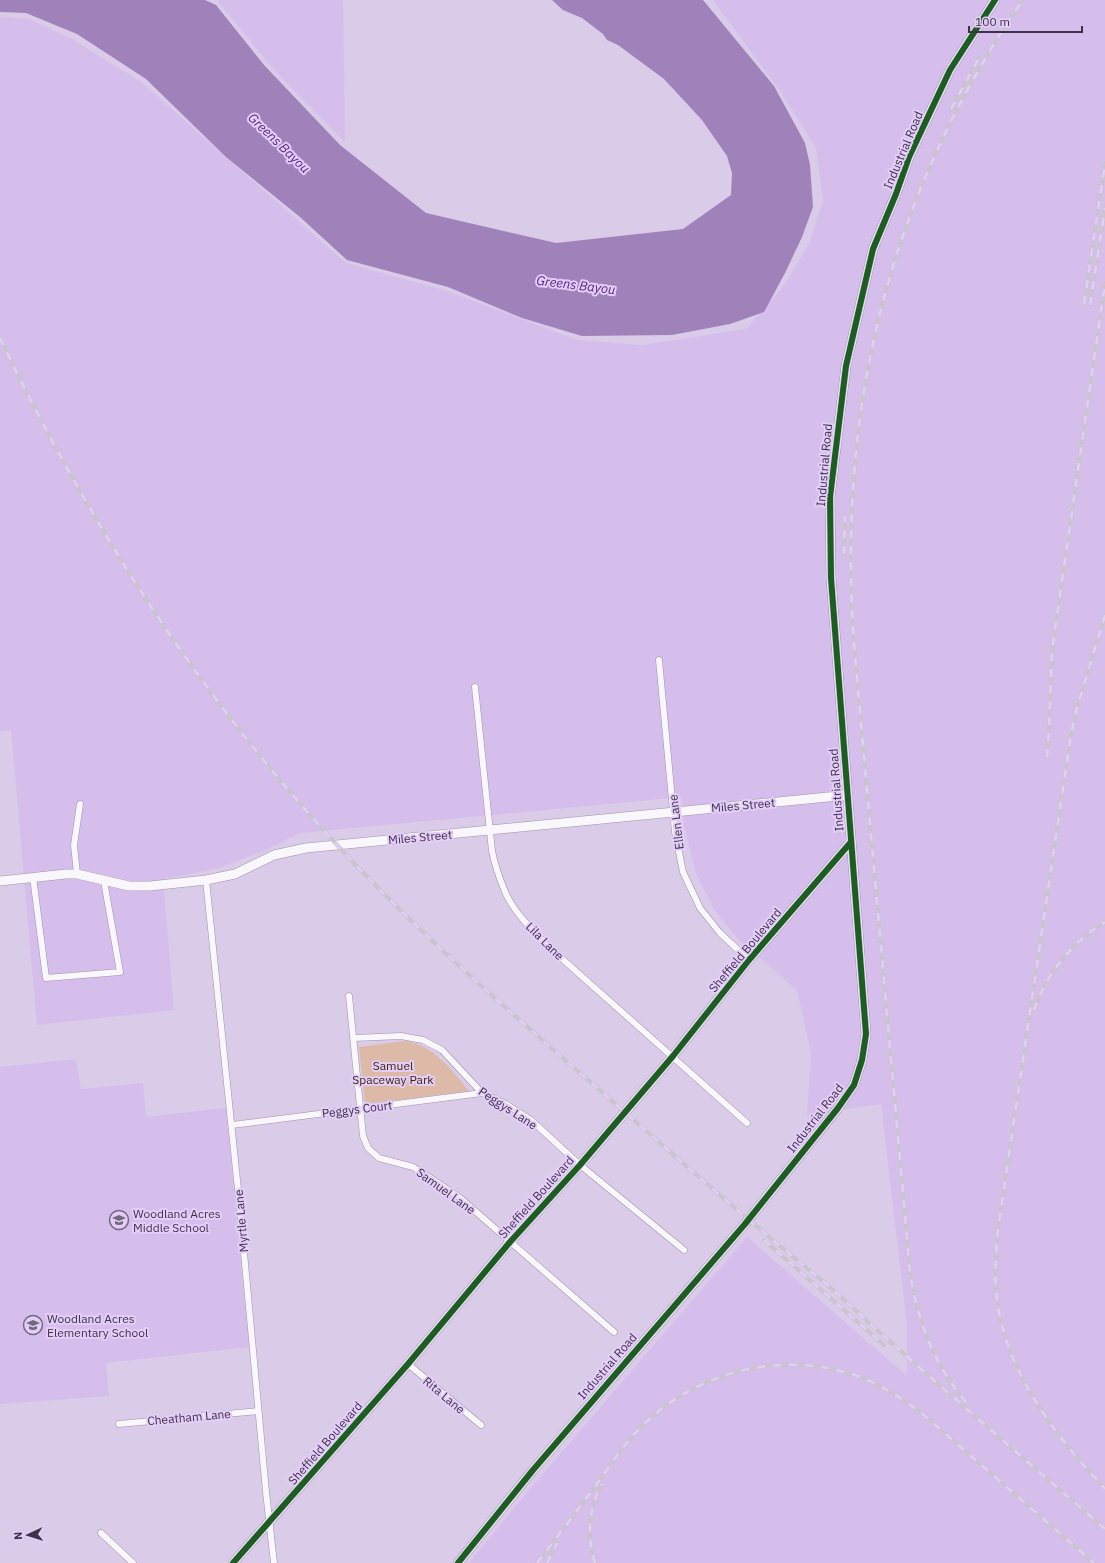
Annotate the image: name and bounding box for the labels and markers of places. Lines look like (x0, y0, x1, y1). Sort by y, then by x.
place label: Woodland Acres Middle School (133, 1206, 221, 1235)
school or university icon: Woodland Acres Middle School (108, 1209, 130, 1231)
place label: Woodland Acres Elementary School (47, 1311, 148, 1340)
school or university icon: Woodland Acres Elementary School (22, 1314, 44, 1336)

